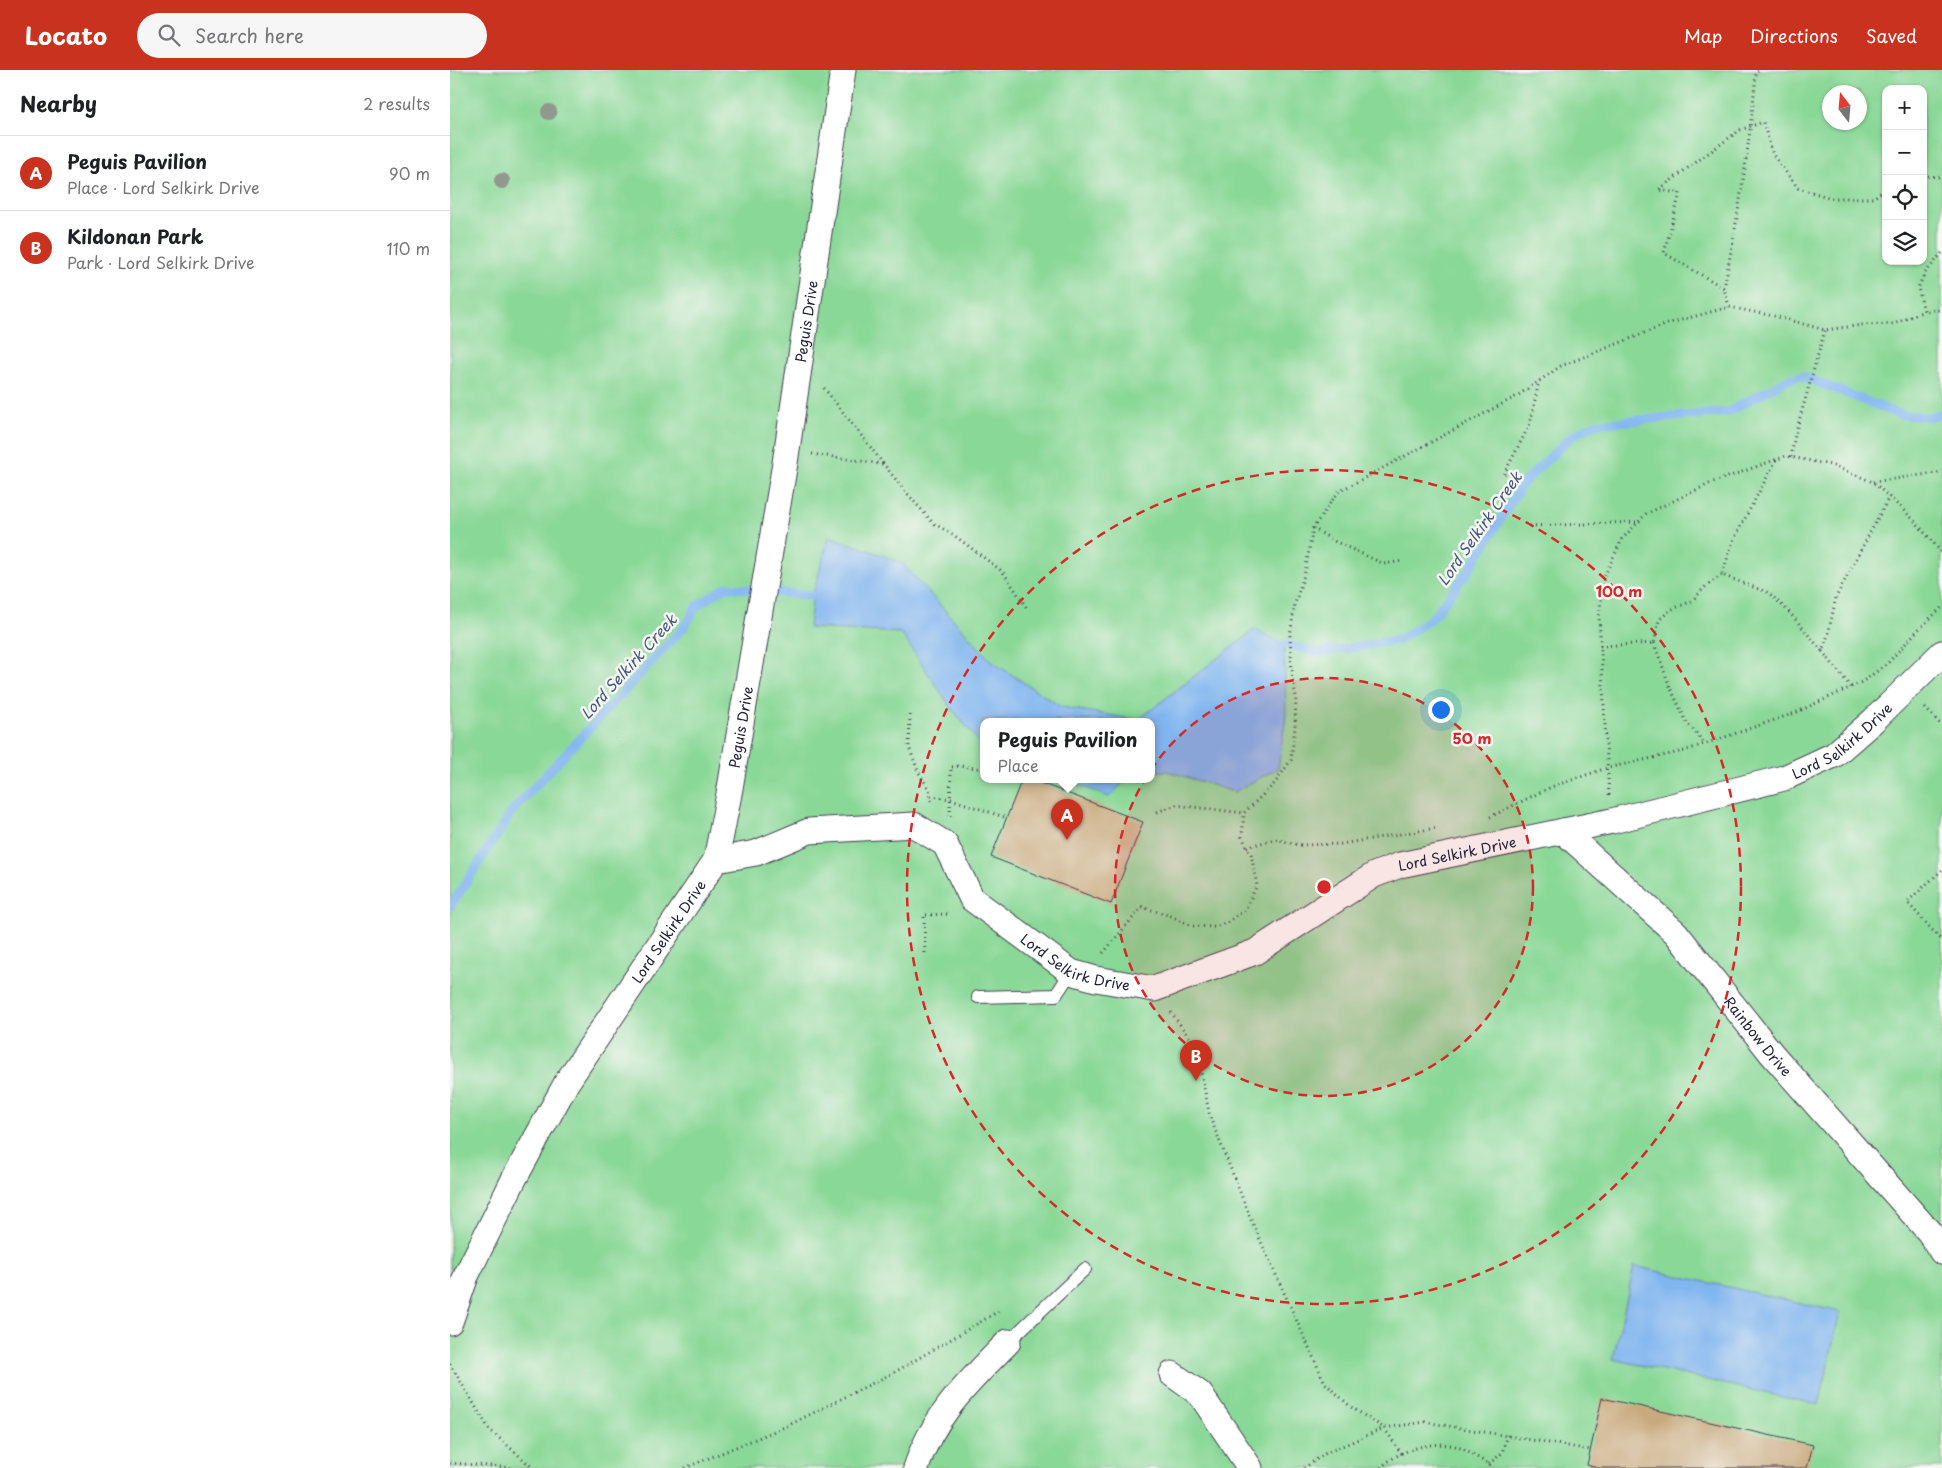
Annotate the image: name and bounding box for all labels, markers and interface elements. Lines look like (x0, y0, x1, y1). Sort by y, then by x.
search box (137, 13, 487, 58)
text: Locato (25, 17, 107, 53)
icon: search (155, 21, 183, 49)
text: Search here (195, 21, 304, 49)
text: Map (1684, 22, 1722, 49)
text: Directions (1750, 22, 1838, 49)
text: Saved (1866, 22, 1917, 49)
north arrow (1822, 85, 1867, 130)
map controls (1882, 85, 1927, 265)
button: + (1882, 85, 1927, 130)
text: Nearby (20, 87, 97, 119)
text: 2 results (363, 91, 430, 115)
button: − (1882, 130, 1927, 175)
text: Peguis Pavilion (67, 147, 207, 175)
text: A (30, 161, 42, 185)
text: 90 m (389, 161, 430, 185)
text: Place · Lord Selkirk Drive (67, 175, 259, 199)
button: locate (1882, 175, 1927, 220)
button: layers (1882, 220, 1927, 265)
text: Kildonan Park (67, 222, 203, 250)
text: B (31, 236, 41, 260)
text: 110 m (387, 236, 430, 260)
text: Park · Lord Selkirk Drive (67, 250, 255, 274)
street label: Peguis Drive (789, 279, 822, 364)
water label: Lord Selkirk Creek (1431, 466, 1527, 590)
text: 100 m (1596, 579, 1642, 602)
water label: Lord Selkirk Creek (575, 608, 682, 724)
street label: Peguis Drive (723, 685, 758, 770)
your location (1428, 697, 1454, 723)
street label: Lord Selkirk Drive (1788, 698, 1896, 784)
popup (980, 718, 1155, 783)
text: Peguis Pavilion (998, 725, 1137, 753)
text: 50 m (1453, 726, 1491, 749)
text: Place (998, 753, 1038, 777)
pin: A (1051, 799, 1083, 840)
street label: Lord Selkirk Drive (1396, 831, 1518, 876)
street label: Lord Selkirk Drive (626, 876, 710, 987)
centre of rings (1315, 878, 1333, 896)
street label: Lord Selkirk Drive (1017, 928, 1132, 995)
street label: Rainbow Drive (1719, 992, 1797, 1080)
pin: B (1180, 1040, 1212, 1081)

